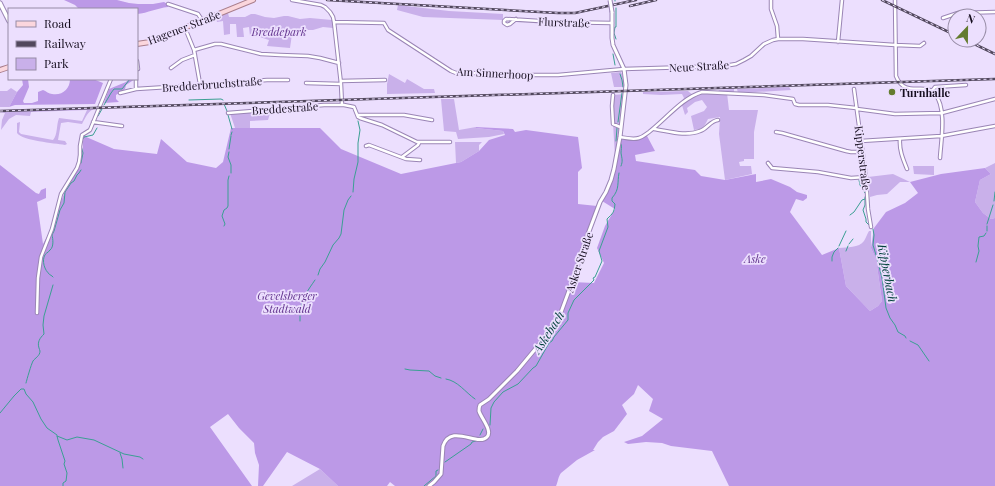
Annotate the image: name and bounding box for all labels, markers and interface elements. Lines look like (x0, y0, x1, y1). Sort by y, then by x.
street label: Hagener Straße (145, 6, 223, 48)
legend (8, 8, 138, 80)
north arrow (947, 8, 987, 48)
text: N (964, 10, 977, 27)
street label: Flurstraße (538, 14, 591, 30)
text: Road (44, 15, 71, 31)
park label: Breddepark (251, 24, 307, 39)
text: Railway (44, 35, 86, 51)
text: Park (44, 55, 69, 71)
street label: Neue Straße (669, 57, 730, 75)
street label: Am Sinnerhoop (455, 63, 534, 83)
street label: Bredderbruchstraße (161, 73, 263, 95)
place label: Turnhalle (900, 85, 951, 100)
marker: Turnhalle (887, 87, 897, 97)
street label: Breddestraße (251, 98, 319, 118)
street label: Kipperstraße (852, 125, 874, 192)
street label: Asker Straße (561, 229, 596, 295)
water label: Kipperbach (874, 241, 901, 304)
park label: Aske (743, 251, 766, 266)
park label: Gevelsberger Stadtwald (257, 288, 317, 316)
water label: Askebach (527, 308, 568, 358)

